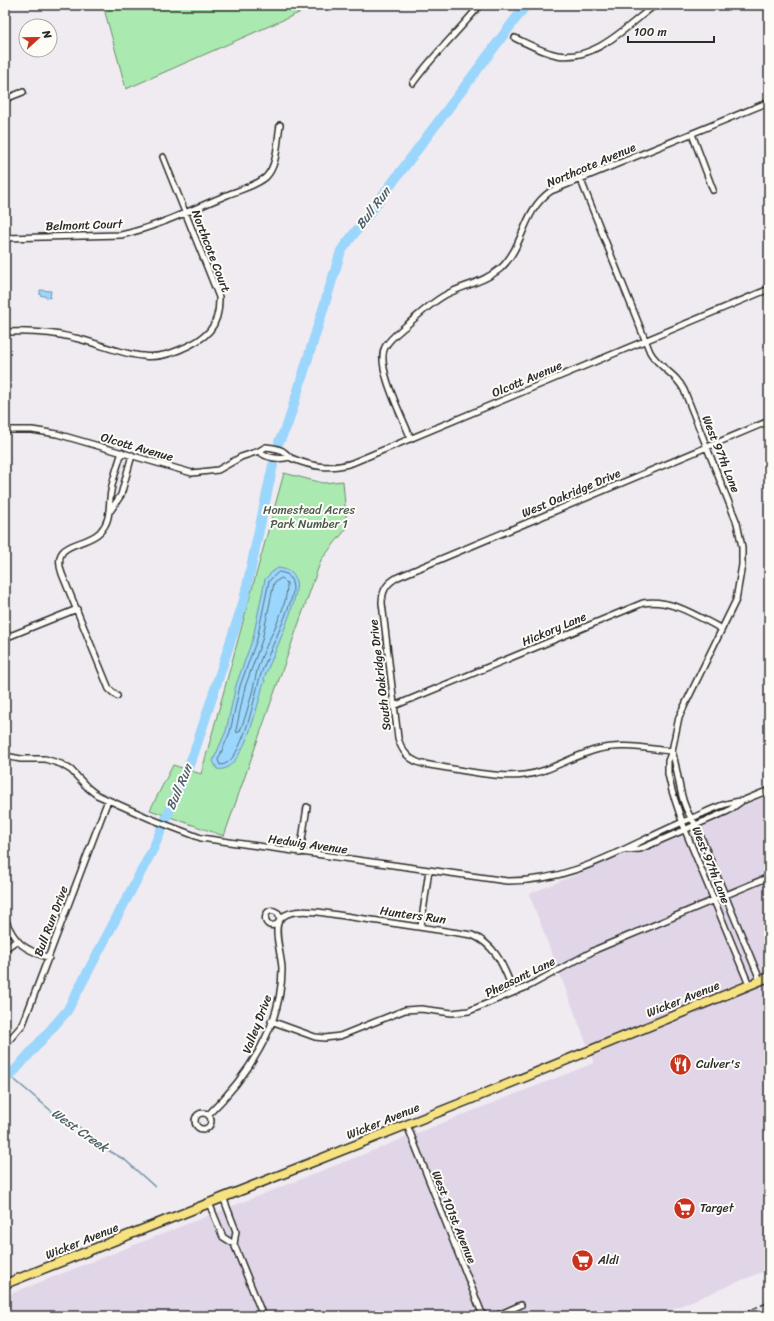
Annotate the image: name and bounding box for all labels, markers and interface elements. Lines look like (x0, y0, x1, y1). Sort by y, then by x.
north arrow (18, 18, 58, 58)
scale bar (628, 18, 714, 44)
text: 100 m (634, 21, 667, 43)
text: N (36, 26, 57, 42)
street label: Northcote Avenue (543, 136, 639, 194)
water label: Bull Run (349, 180, 398, 234)
street label: Northcote Court (185, 206, 237, 296)
street label: Belmont Court (45, 213, 124, 237)
street label: Olcott Avenue (488, 354, 566, 404)
street label: West 97th Lane (695, 412, 747, 496)
street label: Olcott Avenue (98, 426, 176, 468)
street label: West Oakridge Drive (518, 462, 624, 524)
park label: Homestead Acres Park Number 1 (263, 499, 356, 535)
street label: Hickory Lane (518, 605, 590, 653)
street label: South Oakridge Drive (362, 618, 398, 732)
water label: Bull Run (159, 759, 200, 814)
street label: West 97th Lane (685, 823, 737, 907)
street label: Hedwig Avenue (267, 828, 349, 860)
street label: Bull Run Drive (27, 882, 75, 960)
street label: Hunters Run (379, 899, 448, 931)
street label: Pheasant Lane (481, 950, 559, 1004)
street label: Wicker Avenue (643, 974, 723, 1024)
street label: Valley Drive (236, 991, 278, 1057)
restaurant icon: Culver's (668, 1051, 694, 1077)
place label: Culver's (696, 1053, 741, 1075)
street label: Wicker Avenue (343, 1096, 423, 1146)
water label: West Creek (47, 1102, 115, 1159)
street label: West 101st Avenue (425, 1167, 483, 1267)
supermarket icon: Target (671, 1195, 697, 1221)
place label: Target (700, 1197, 735, 1219)
street label: Wicker Avenue (42, 1216, 122, 1266)
supermarket icon: Aldi (569, 1247, 595, 1273)
place label: Aldi (597, 1249, 620, 1271)

